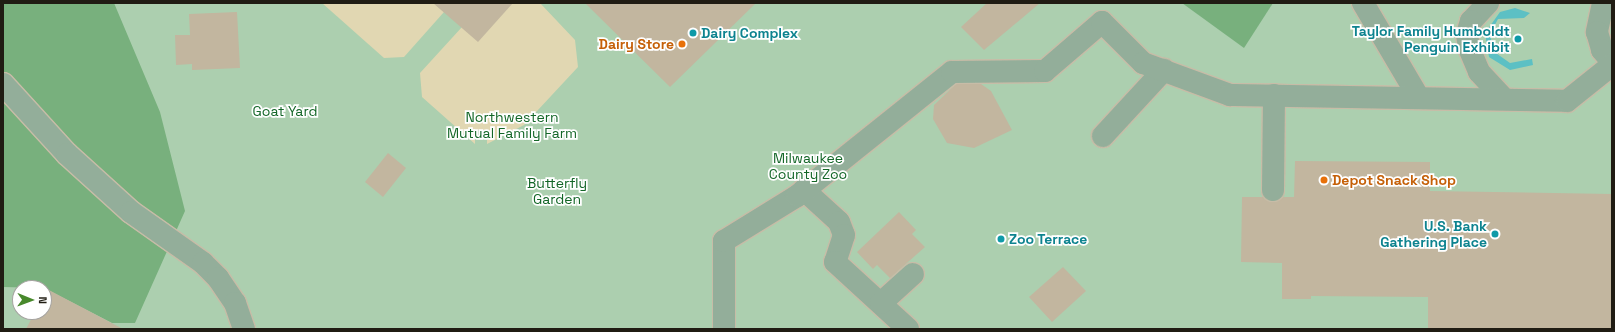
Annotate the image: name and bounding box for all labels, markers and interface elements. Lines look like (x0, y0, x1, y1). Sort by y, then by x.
place label: Taylor Family Humboldt Penguin Exhibit (1352, 23, 1510, 56)
place label: Dairy Complex (701, 25, 798, 41)
marker: Dairy Complex (688, 28, 698, 38)
marker: Taylor Family Humboldt Penguin Exhibit (1513, 34, 1523, 44)
place label: Dairy Store (599, 36, 674, 52)
marker: Dairy Store (677, 39, 687, 49)
park label: Goat Yard (252, 103, 318, 119)
park label: Northwestern Mutual Family Farm (447, 109, 577, 142)
park label: Milwaukee County Zoo (769, 150, 847, 182)
place label: Depot Snack Shop (1332, 172, 1456, 188)
park label: Butterfly Garden (527, 175, 587, 208)
marker: Depot Snack Shop (1319, 175, 1329, 185)
place label: U.S. Bank Gathering Place (1380, 218, 1487, 250)
marker: U.S. Bank Gathering Place (1490, 229, 1500, 239)
place label: Zoo Terrace (1009, 231, 1088, 247)
marker: Zoo Terrace (996, 234, 1006, 244)
north arrow (12, 280, 52, 320)
text: N (36, 296, 50, 304)

